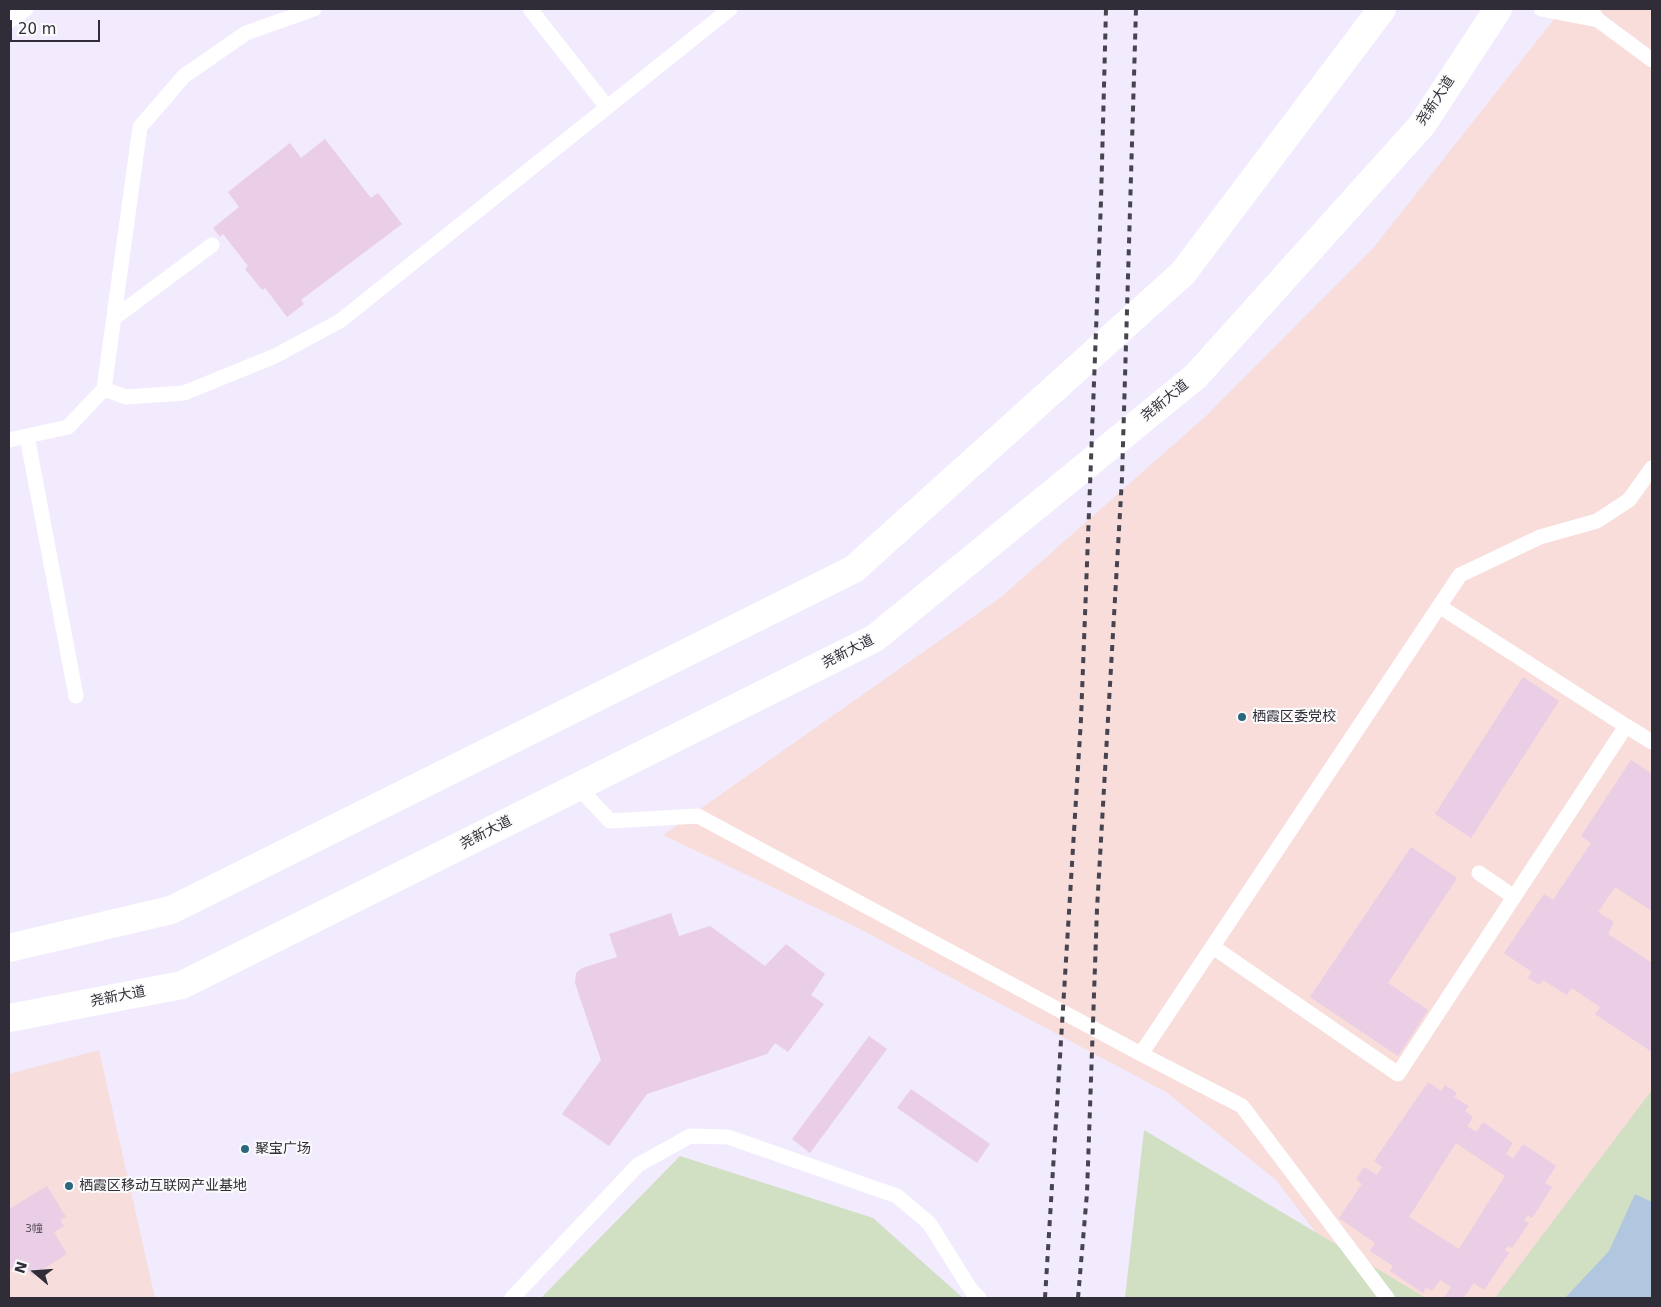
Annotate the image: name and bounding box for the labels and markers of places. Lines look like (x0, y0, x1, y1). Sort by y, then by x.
place label: 栖霞区委党校 (1252, 709, 1336, 725)
marker: 栖霞区委党校 (1236, 711, 1248, 723)
place label: 聚宝广场 (255, 1141, 311, 1157)
marker: 聚宝广场 (239, 1143, 251, 1155)
place label: 栖霞区移动互联网产业基地 (79, 1178, 247, 1194)
marker: 栖霞区移动互联网产业基地 (63, 1180, 75, 1192)

